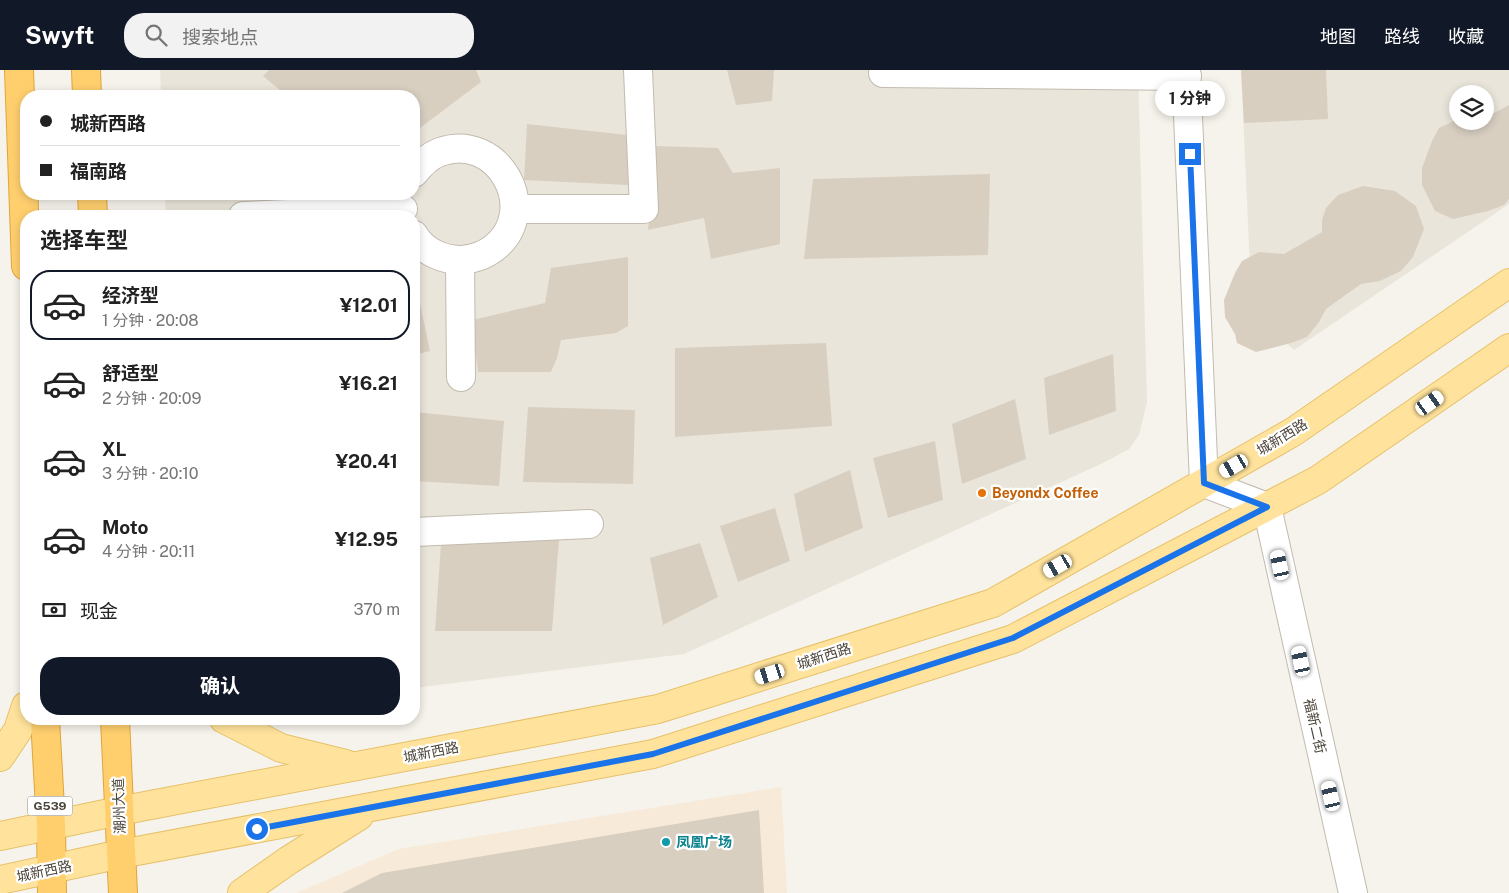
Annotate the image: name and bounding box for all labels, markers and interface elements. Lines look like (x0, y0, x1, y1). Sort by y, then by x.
search box (124, 13, 474, 58)
text: Swyft (25, 21, 94, 49)
icon: search (142, 21, 170, 49)
text: 搜索地点 (182, 26, 258, 48)
text: 地图 (1320, 26, 1356, 47)
text: 路线 (1384, 26, 1420, 47)
text: 收藏 (1448, 26, 1484, 47)
callout: 1 分钟 (1155, 82, 1225, 116)
map controls (1449, 85, 1494, 130)
button: layers (1449, 85, 1494, 130)
text: 1 分钟 (1169, 89, 1211, 108)
text: 城新西路 (70, 112, 146, 134)
route end (1179, 143, 1201, 165)
text: 福南路 (70, 160, 127, 182)
text: 选择车型 (40, 227, 128, 253)
icon: car (42, 283, 87, 328)
text: 经济型 (102, 284, 159, 306)
text: ¥12.01 (340, 294, 398, 316)
text: 1 分钟 · 20:08 (102, 311, 199, 330)
icon: car (42, 361, 87, 406)
text: 舒适型 (102, 362, 159, 384)
text: ¥16.21 (339, 372, 398, 394)
car (1413, 388, 1446, 418)
text: 2 分钟 · 20:09 (102, 389, 201, 408)
street label: 城新西路 (1254, 416, 1310, 458)
text: XL (102, 438, 127, 460)
icon: car (42, 439, 87, 484)
text: ¥20.41 (336, 450, 398, 472)
car (1217, 452, 1250, 480)
text: 3 分钟 · 20:10 (102, 464, 199, 483)
place label: Beyondx Coffee (992, 485, 1099, 501)
marker: Beyondx Coffee (976, 487, 988, 499)
text: Moto (102, 516, 148, 538)
icon: car (42, 517, 87, 562)
text: ¥12.95 (335, 528, 398, 550)
text: 4 分钟 · 20:11 (102, 542, 195, 561)
car (1269, 549, 1290, 581)
car (1041, 552, 1074, 580)
icon: cash (40, 596, 68, 624)
text: 现金 (80, 600, 118, 622)
text: 370 m (353, 600, 400, 619)
street label: 城新西路 (795, 640, 853, 672)
car (1290, 645, 1311, 677)
button: 确认 (40, 657, 400, 715)
car (753, 662, 786, 686)
street label: 福新二街 (1301, 697, 1329, 755)
street label: 城新西路 (402, 739, 460, 765)
street label: 潮州大道 (110, 778, 128, 834)
car (1320, 780, 1341, 812)
road number: G539 (28, 796, 72, 816)
route start (246, 818, 268, 840)
place label: 凤凰广场 (676, 834, 732, 850)
marker: 凤凰广场 (660, 836, 672, 848)
street label: 城新西路 (15, 857, 73, 885)

